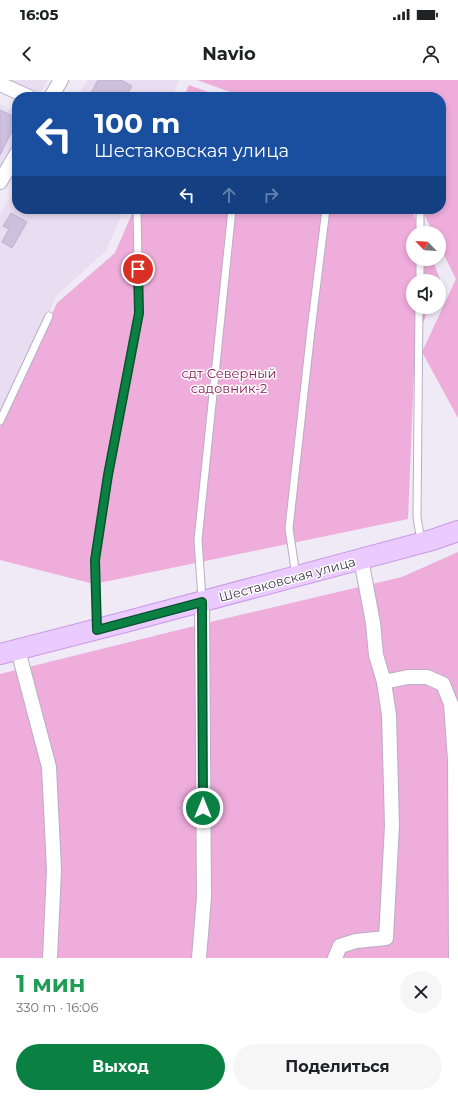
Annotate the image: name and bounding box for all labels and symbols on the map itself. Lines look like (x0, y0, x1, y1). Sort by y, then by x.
north arrow (406, 226, 446, 266)
pin (121, 252, 155, 286)
park label: сдт Северный садовник-2 (182, 365, 276, 396)
street label: Шестаковская улица (217, 553, 357, 605)
position arrow (182, 787, 224, 829)

